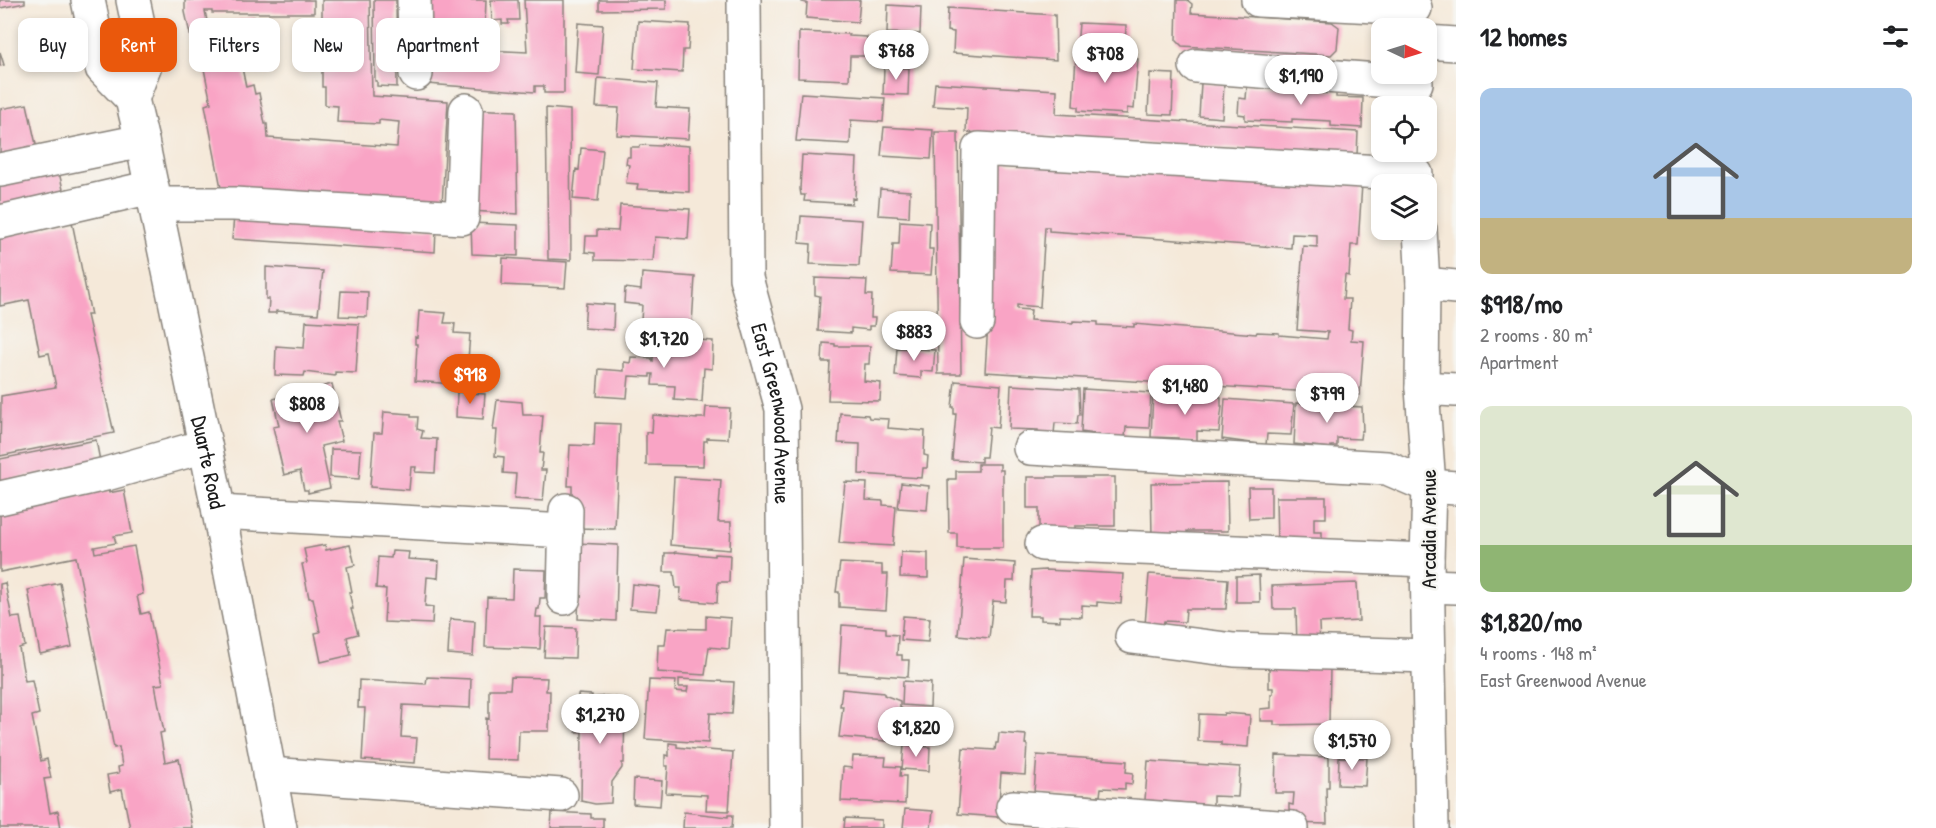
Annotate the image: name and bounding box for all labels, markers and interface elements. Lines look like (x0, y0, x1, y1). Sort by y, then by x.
chip: Buy (18, 18, 88, 72)
chip: Rent (100, 18, 177, 72)
chip: Filters (189, 18, 280, 72)
chip: New (292, 18, 364, 72)
chip: Apartment (376, 18, 500, 72)
north arrow (1371, 18, 1437, 84)
map controls (1371, 18, 1437, 240)
text: 12 homes (1480, 19, 1567, 54)
icon: filters (1879, 20, 1912, 53)
pin: $768 (860, 30, 932, 81)
pin: $708 (1069, 33, 1141, 84)
text: $768 (878, 36, 914, 63)
text: $708 (1086, 39, 1124, 66)
pin: $1,190 (1252, 55, 1350, 106)
text: $1,190 (1279, 61, 1324, 88)
button: locate (1371, 96, 1437, 162)
icon: home (1642, 127, 1750, 235)
button: layers (1371, 174, 1437, 240)
text: $918/mo (1480, 286, 1563, 321)
pin: $883 (878, 311, 950, 362)
text: $883 (896, 317, 932, 344)
pin: $1,720 (615, 318, 713, 369)
street label: East Greenwood Avenue (744, 320, 798, 504)
text: 2 rooms · 80 m² (1480, 321, 1593, 348)
text: $1,720 (639, 324, 689, 351)
text: Apartment (1480, 348, 1558, 375)
pin: $918 (434, 354, 506, 405)
text: $918 (453, 360, 487, 387)
pin: $1,480 (1136, 365, 1234, 416)
text: $1,480 (1162, 371, 1208, 398)
pin: $799 (1291, 373, 1363, 424)
text: $799 (1310, 379, 1344, 406)
pin: $808 (271, 383, 343, 434)
text: $808 (289, 389, 325, 416)
street label: Duarte Road (184, 413, 233, 512)
icon: home (1642, 445, 1750, 553)
street label: Arcadia Avenue (1413, 469, 1443, 589)
text: $1,820/mo (1480, 604, 1582, 639)
text: 4 rooms · 148 m² (1480, 639, 1597, 666)
text: East Greenwood Avenue (1480, 666, 1647, 693)
pin: $1,270 (551, 694, 649, 745)
text: $1,270 (575, 700, 625, 727)
pin: $1,820 (867, 707, 965, 758)
text: $1,820 (892, 713, 940, 740)
pin: $1,570 (1303, 720, 1401, 771)
text: $1,570 (1328, 726, 1376, 753)

